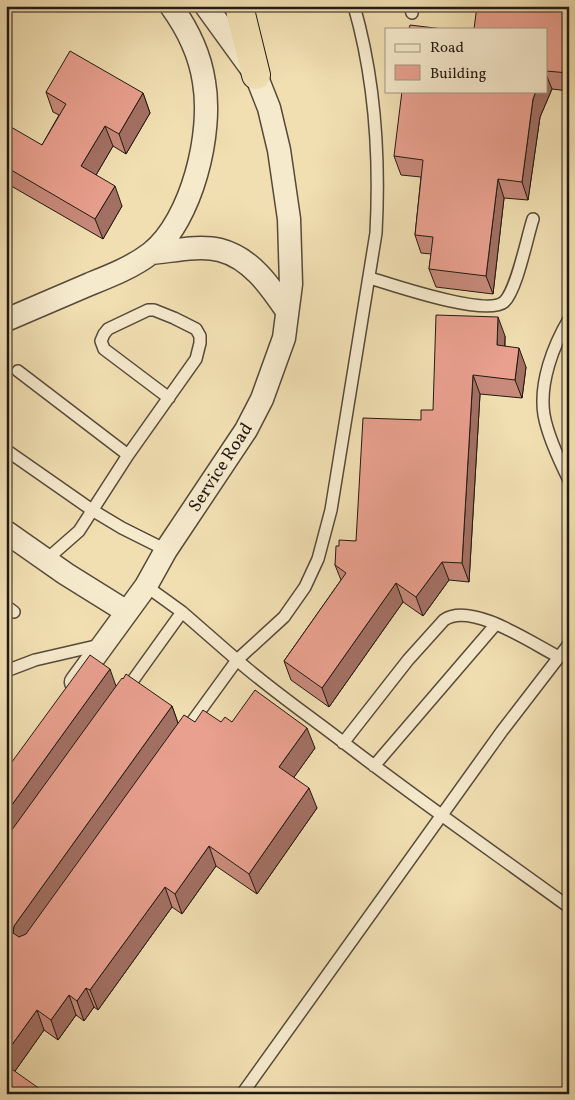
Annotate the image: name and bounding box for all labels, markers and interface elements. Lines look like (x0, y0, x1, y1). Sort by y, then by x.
legend (385, 28, 548, 92)
text: Road (430, 38, 464, 59)
text: Building (430, 64, 487, 85)
street label: Service Road (183, 418, 259, 517)

